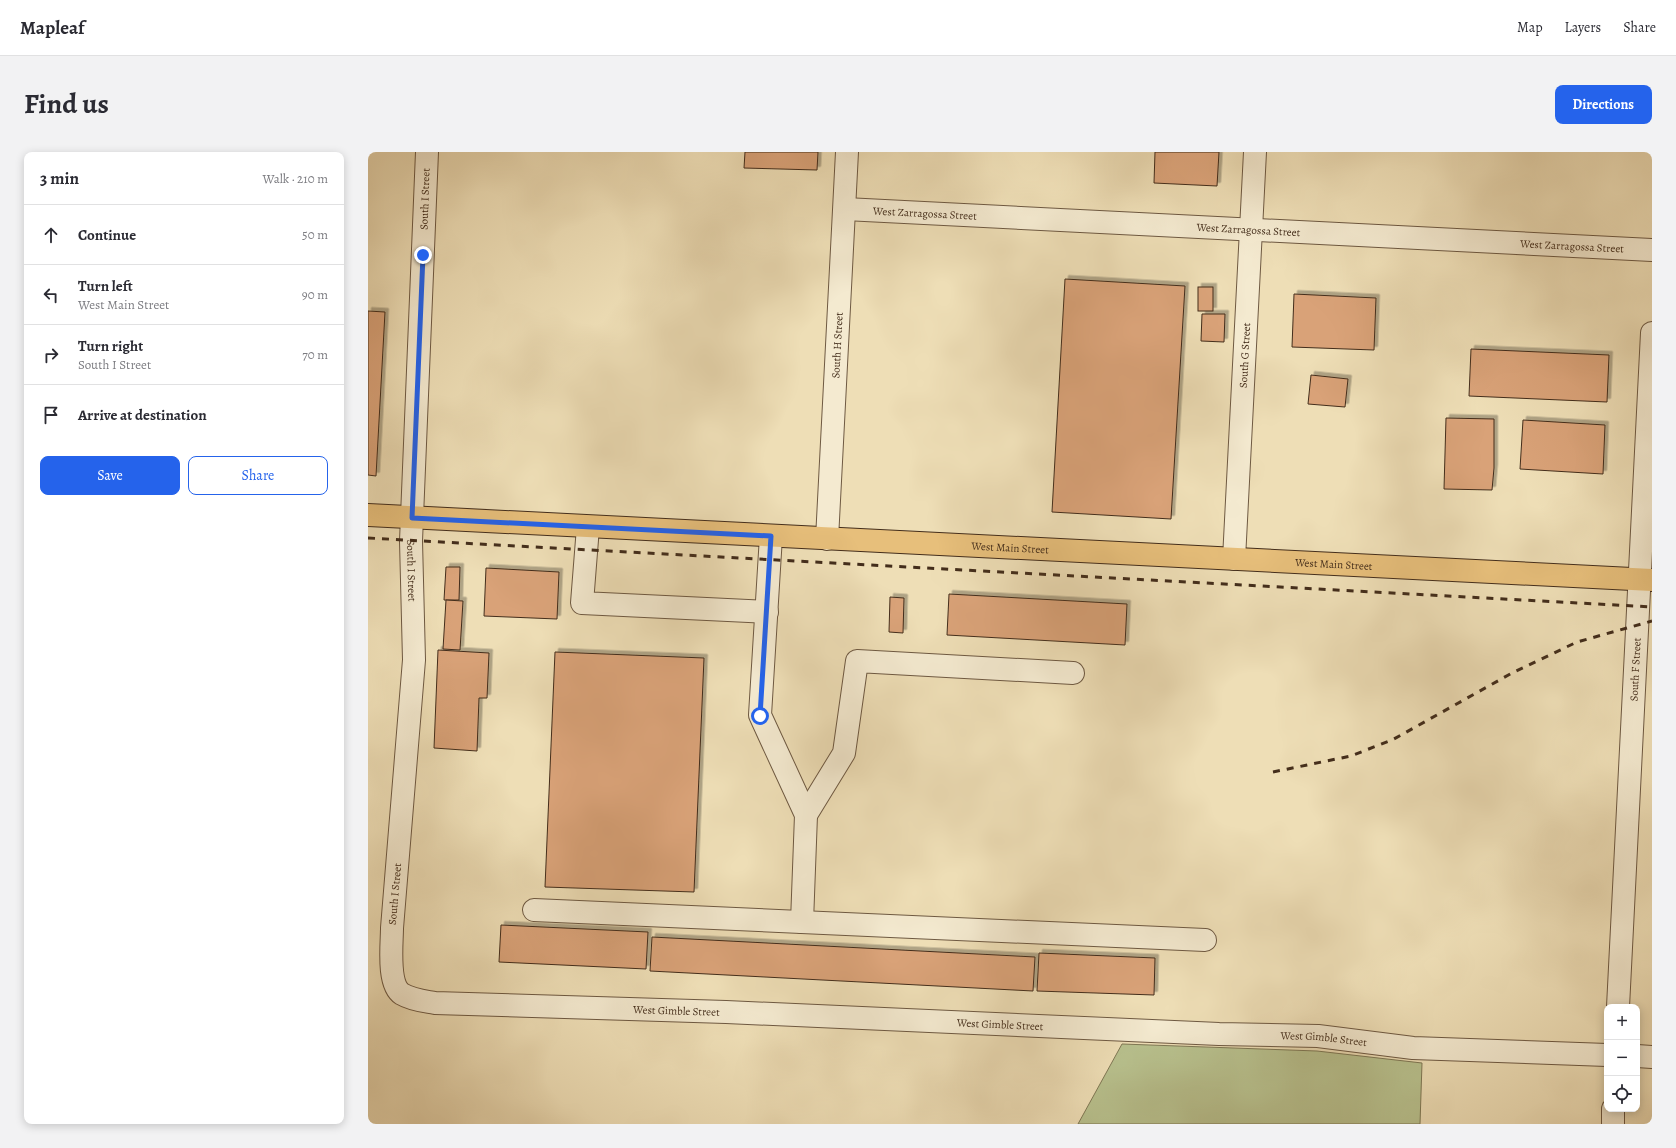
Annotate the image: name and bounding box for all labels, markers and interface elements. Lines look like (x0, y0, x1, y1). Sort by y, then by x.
text: Mapleaf (20, 15, 85, 41)
text: Map (1517, 18, 1543, 37)
text: Layers (1565, 18, 1601, 37)
text: Share (1623, 18, 1656, 37)
text: Find us (24, 85, 109, 123)
button: Directions (1555, 85, 1652, 124)
text: 3 min (40, 167, 79, 190)
street label: South I Street (416, 167, 434, 230)
text: Walk · 210 m (263, 170, 328, 187)
street label: West Zarragossa Street (872, 203, 977, 223)
street label: West Zarragossa Street (1195, 219, 1301, 240)
icon: ahead (40, 224, 62, 246)
text: Continue (78, 225, 136, 245)
text: 50 m (302, 226, 328, 243)
street label: West Zarragossa Street (1519, 236, 1625, 256)
route end (414, 246, 432, 264)
text: Turn left (78, 276, 133, 296)
icon: left (40, 284, 62, 306)
text: 90 m (302, 286, 328, 303)
text: West Main Street (78, 296, 169, 313)
street label: South H Street (828, 311, 846, 379)
street label: South G Street (1235, 322, 1254, 388)
text: Turn right (78, 336, 143, 356)
icon: right (40, 344, 62, 366)
text: 70 m (302, 346, 328, 363)
text: South I Street (78, 356, 151, 373)
icon: arrive (40, 404, 62, 426)
text: Arrive at destination (78, 405, 207, 425)
button: Save (40, 456, 180, 495)
button: Share (188, 456, 328, 495)
street label: West Main Street (970, 538, 1050, 557)
street label: South I Street (403, 539, 420, 602)
street label: West Main Street (1294, 554, 1373, 573)
street label: South F Street (1626, 637, 1644, 702)
route start (751, 707, 769, 725)
street label: South I Street (385, 862, 405, 925)
street label: West Gimble Street (632, 1002, 720, 1019)
map controls (1604, 1004, 1640, 1112)
button: + (1604, 1004, 1640, 1040)
street label: West Gimble Street (956, 1015, 1044, 1034)
street label: West Gimble Street (1279, 1028, 1368, 1050)
button: − (1604, 1040, 1640, 1076)
button: locate (1604, 1076, 1640, 1112)

